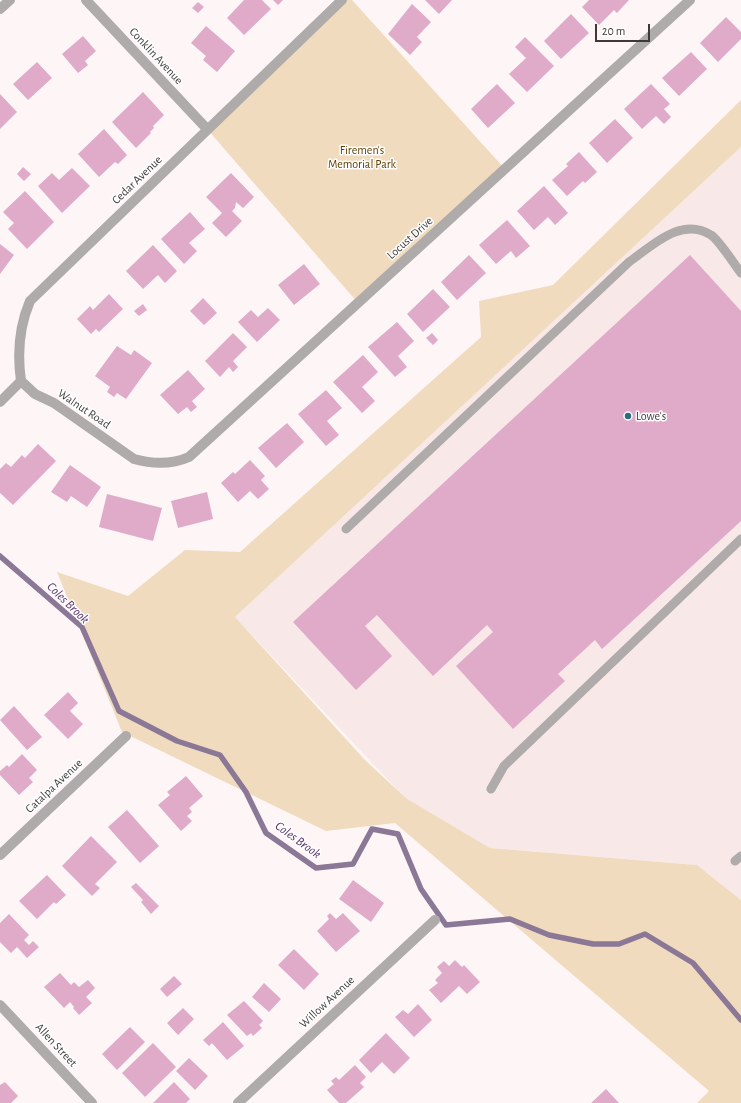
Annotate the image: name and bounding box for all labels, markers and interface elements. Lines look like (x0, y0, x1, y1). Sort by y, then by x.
scale bar (597, 16, 652, 42)
street label: Conklin Avenue (126, 25, 186, 87)
text: 20 m (602, 25, 625, 37)
park label: Firemen's Memorial Park (328, 143, 396, 171)
street label: Cedar Avenue (109, 153, 165, 207)
street label: Locust Drive (384, 214, 436, 262)
street label: Walnut Road (55, 386, 113, 432)
place label: Lowe's (636, 409, 666, 423)
marker: Lowe's (623, 411, 633, 421)
water label: Coles Brook (43, 579, 93, 627)
street label: Catalpa Avenue (22, 756, 86, 816)
water label: Coles Brook (272, 818, 324, 862)
street label: Willow Avenue (296, 973, 358, 1031)
street label: Allen Street (32, 1020, 80, 1070)

